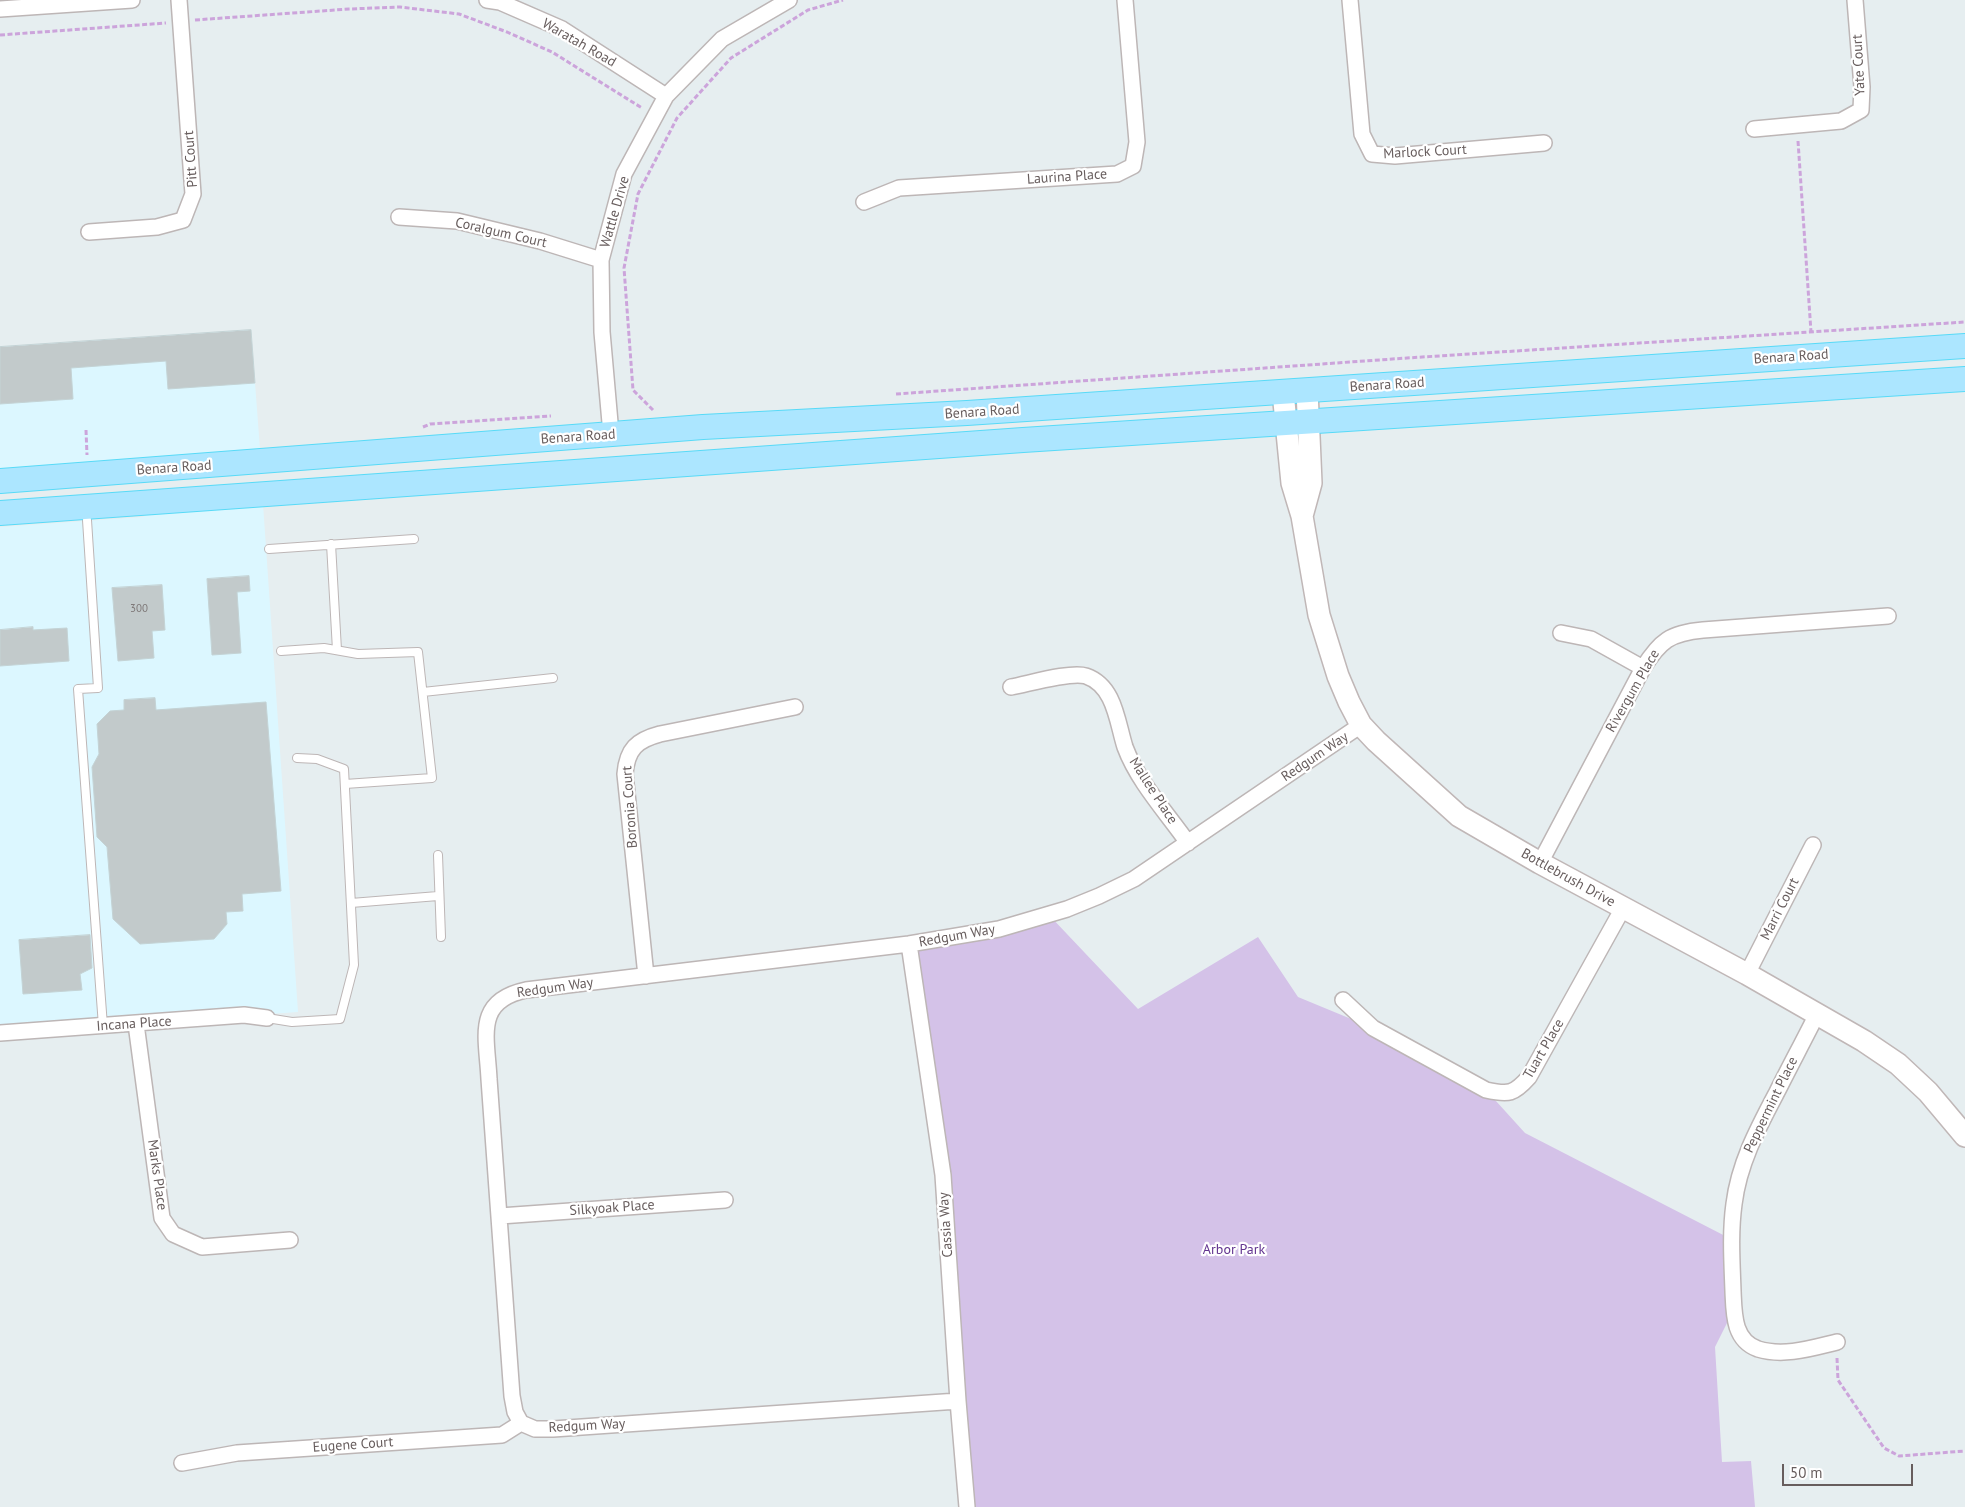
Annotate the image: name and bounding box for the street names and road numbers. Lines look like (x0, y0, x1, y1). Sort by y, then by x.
street label: Waratah Road (539, 15, 619, 71)
street label: Yate Court (1849, 34, 1869, 96)
street label: Pitt Court (181, 130, 201, 188)
street label: Marlock Court (1383, 141, 1467, 163)
street label: Laurina Place (1026, 166, 1108, 188)
street label: Wattle Drive (597, 174, 633, 250)
street label: Coralgum Court (454, 214, 548, 252)
street label: Benara Road (1753, 346, 1829, 368)
street label: Benara Road (1349, 374, 1425, 396)
street label: Benara Road (944, 401, 1020, 423)
street label: Benara Road (540, 426, 616, 448)
street label: Benara Road (136, 457, 212, 479)
street label: Rivergum Place (1603, 647, 1663, 735)
street label: Redgum Way (1278, 729, 1352, 785)
street label: Mallee Place (1125, 755, 1181, 827)
street label: Boronia Court (619, 765, 641, 849)
street label: Bottlebrush Drive (1518, 845, 1618, 911)
street label: Marri Court (1757, 875, 1803, 943)
street label: Redgum Way (918, 921, 996, 951)
street label: Redgum Way (516, 974, 594, 1002)
street label: Incana Place (96, 1013, 172, 1035)
street label: Tuart Place (1520, 1016, 1568, 1082)
street label: Peppermint Place (1741, 1054, 1801, 1156)
street label: Marks Place (144, 1139, 170, 1211)
street label: Cassia Way (935, 1192, 957, 1258)
street label: Silkyoak Place (569, 1197, 655, 1219)
street label: Redgum Way (548, 1416, 626, 1436)
street label: Eugene Court (312, 1434, 394, 1456)

